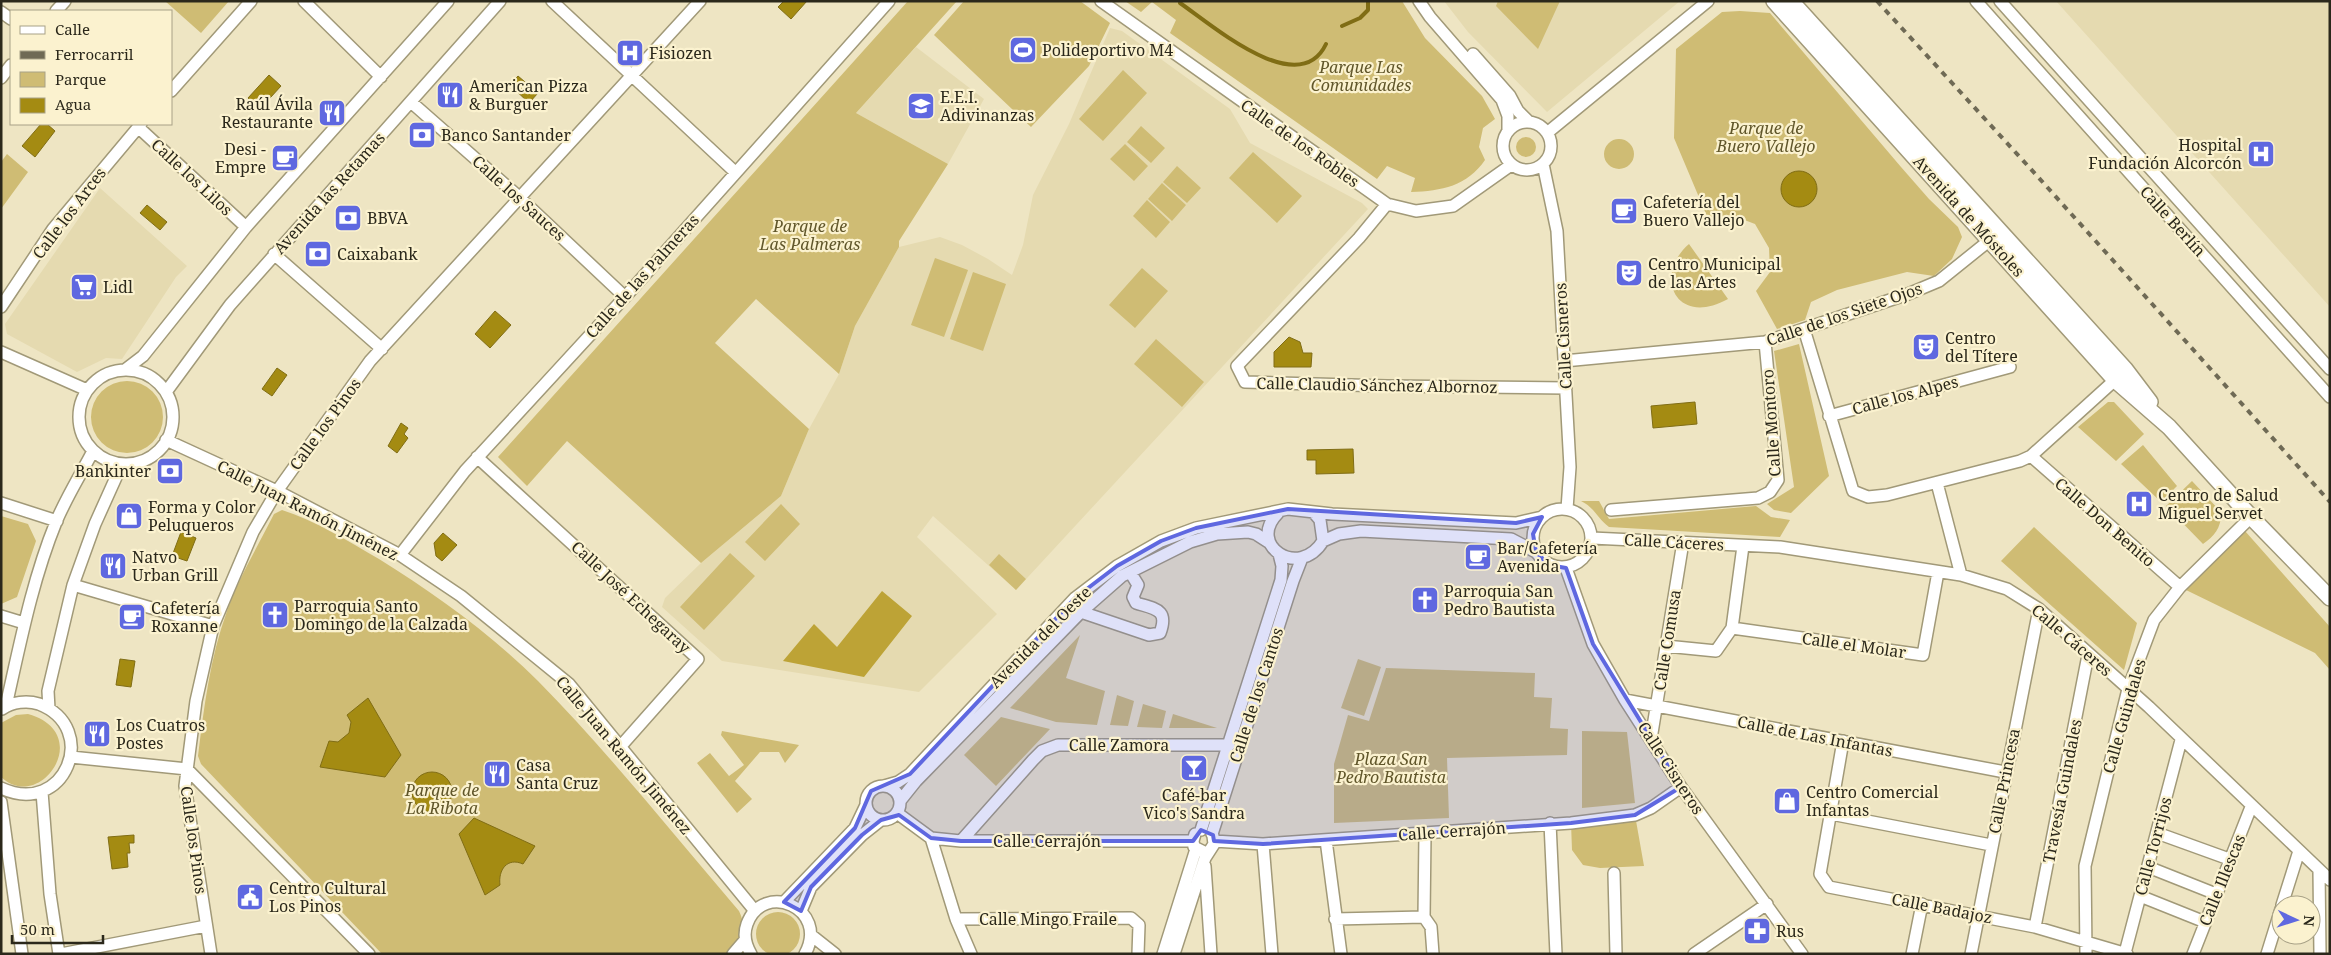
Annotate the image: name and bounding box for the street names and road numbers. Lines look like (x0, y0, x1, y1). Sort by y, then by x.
street label: Calle de los Robles (1236, 94, 1364, 192)
street label: Avenida las Retamas (268, 127, 390, 259)
street label: Calle los Lilos (147, 134, 237, 220)
street label: Calle los Sauces (468, 150, 570, 246)
street label: Avenida de Móstoles (1909, 151, 2029, 281)
street label: Calle los Arces (27, 163, 111, 263)
street label: Calle Berlín (2135, 181, 2211, 261)
street label: Calle de las Palmeras (580, 209, 704, 343)
street label: Calle de los Siete Ojos (1763, 277, 1925, 351)
street label: Calle Cisneros (1549, 282, 1577, 390)
street label: Calle Montoro (1756, 369, 1786, 477)
street label: Calle los Alpes (1850, 370, 1960, 420)
street label: Calle Claudio Sánchez Albornoz (1256, 372, 1498, 398)
street label: Calle los Pinos (284, 374, 366, 474)
street label: Calle Juan Ramón Jiménez (214, 455, 402, 565)
street label: Calle Don Benito (2050, 472, 2160, 572)
street label: Calle Cáceres (1623, 528, 1725, 556)
street label: Calle José Echegaray (567, 536, 696, 659)
street label: Avenida del Oeste (984, 581, 1096, 693)
street label: Calle Comusa (1648, 588, 1686, 692)
street label: Calle Cáceres (2027, 599, 2117, 681)
street label: Calle de los Cantos (1224, 625, 1288, 765)
street label: Calle el Molar (1801, 627, 1908, 663)
street label: Calle Guindales (2097, 656, 2151, 776)
street label: Calle Juan Ramón Jiménez (551, 671, 697, 839)
street label: Calle de Las Infantas (1736, 710, 1894, 762)
street label: Calle Cisneros (1633, 717, 1709, 819)
street label: Travesía Guindales (2037, 717, 2087, 865)
street label: Calle Princesa (1983, 726, 2025, 836)
street label: Calle Zamora (1069, 734, 1169, 756)
street label: Calle los Pinos (176, 785, 212, 895)
street label: Calle Torrijos (2129, 794, 2177, 898)
street label: Calle Cerrajón (1397, 816, 1507, 846)
street label: Calle Cerrajón (993, 830, 1101, 852)
street label: Calle Illescas (2194, 831, 2250, 929)
street label: Calle Badajoz (1890, 887, 1994, 929)
street label: Calle Mingo Fraile (979, 908, 1117, 930)

